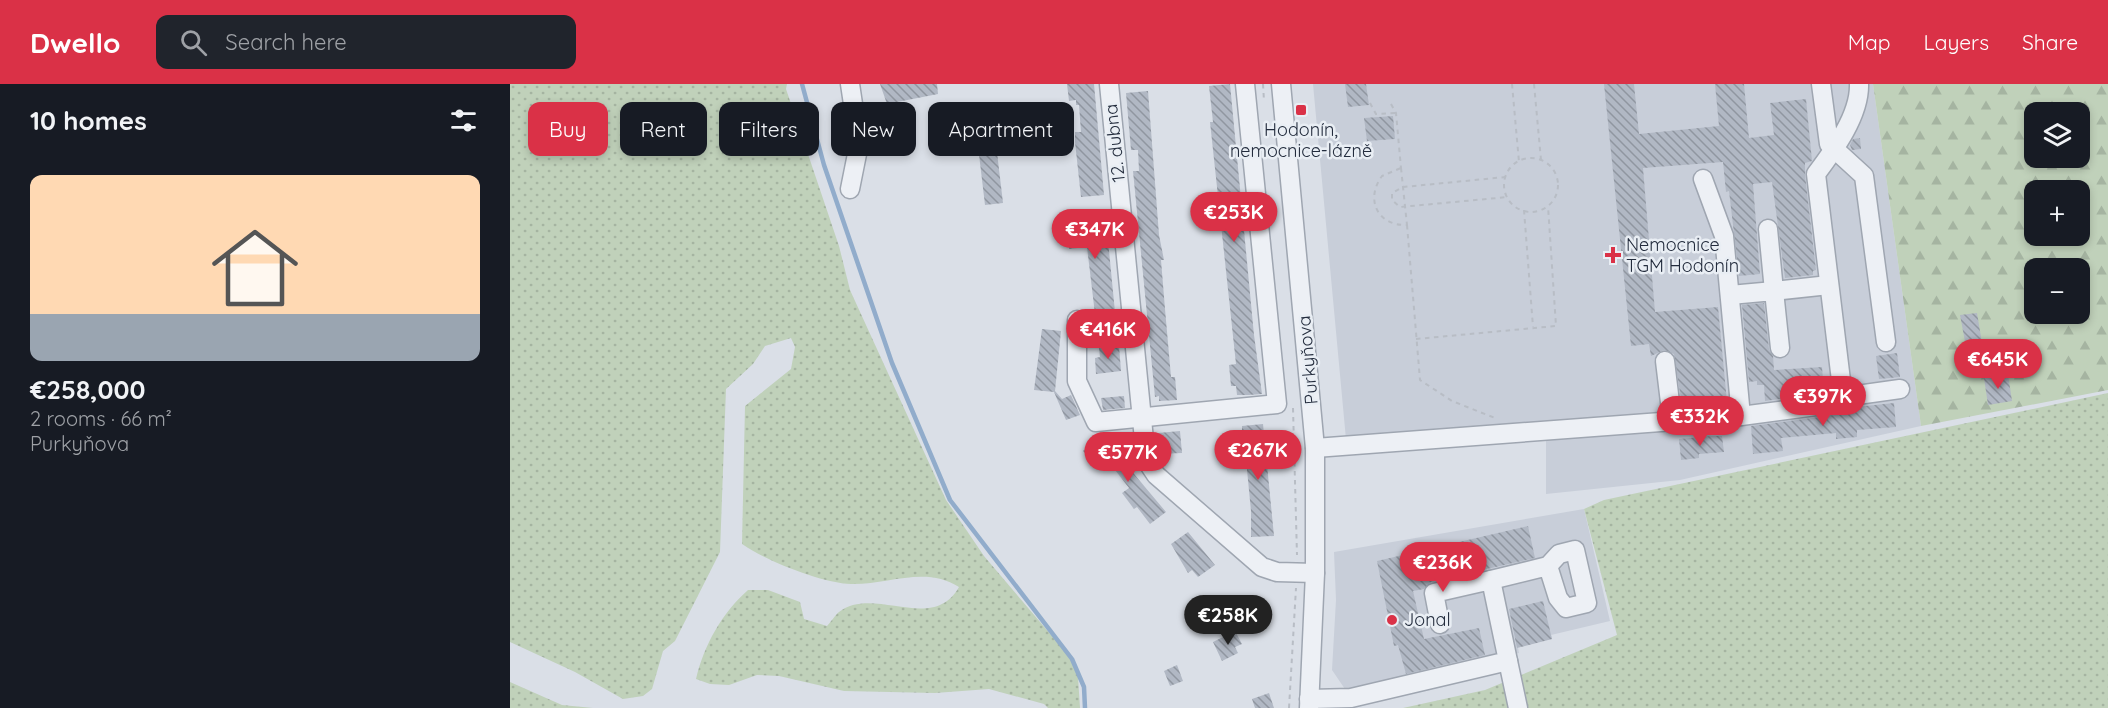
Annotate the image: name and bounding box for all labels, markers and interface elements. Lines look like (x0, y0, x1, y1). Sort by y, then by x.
search box (156, 15, 576, 69)
text: Dwello (30, 25, 120, 60)
icon: search (177, 26, 210, 59)
text: Search here (225, 28, 347, 56)
text: Map (1848, 29, 1891, 55)
text: Layers (1924, 29, 1989, 55)
text: Share (2022, 29, 2078, 55)
chip: Buy (528, 102, 608, 156)
chip: Rent (620, 102, 707, 156)
chip: Filters (719, 102, 819, 156)
chip: New (831, 102, 916, 156)
chip: Apartment (928, 102, 1074, 156)
map controls (2024, 102, 2090, 324)
button: layers (2024, 102, 2090, 168)
street label: 12. dubna (1099, 103, 1130, 183)
marker: Hodonín, nemocnice-lázně (1294, 103, 1308, 117)
text: 10 homes (30, 104, 147, 137)
icon: filters (447, 104, 480, 137)
place label: Hodonín, nemocnice-lázně (1230, 118, 1372, 162)
button: + (2024, 180, 2090, 246)
pin: €253K (1192, 192, 1276, 243)
text: €253K (1204, 199, 1264, 224)
pin: €347K (1053, 209, 1137, 260)
icon: home (201, 214, 309, 322)
text: €347K (1066, 216, 1124, 241)
place label: Nemocnice TGM Hodonín (1626, 233, 1739, 277)
marker: Nemocnice TGM Hodonín (1604, 246, 1622, 264)
button: − (2024, 258, 2090, 324)
pin: €416K (1066, 309, 1150, 360)
street label: Purkyňova (1292, 315, 1323, 406)
text: €416K (1080, 316, 1136, 341)
pin: €645K (1956, 339, 2040, 390)
text: €645K (1968, 346, 2028, 371)
text: €258,000 (30, 373, 145, 406)
pin: €397K (1781, 376, 1865, 427)
text: €397K (1794, 383, 1852, 408)
pin: €332K (1658, 396, 1742, 447)
text: €332K (1671, 403, 1729, 428)
text: 2 rooms · 66 m² (30, 406, 172, 431)
pin: €267K (1216, 430, 1300, 481)
text: Purkyňova (30, 431, 129, 456)
pin: €577K (1086, 432, 1170, 483)
text: €267K (1228, 437, 1288, 462)
text: €577K (1098, 439, 1158, 464)
pin: €236K (1401, 542, 1485, 593)
text: €236K (1414, 549, 1472, 574)
pin: €258K (1186, 595, 1270, 646)
text: €258K (1198, 602, 1258, 627)
place label: Jonal (1404, 608, 1451, 631)
marker: Jonal (1385, 613, 1399, 627)

